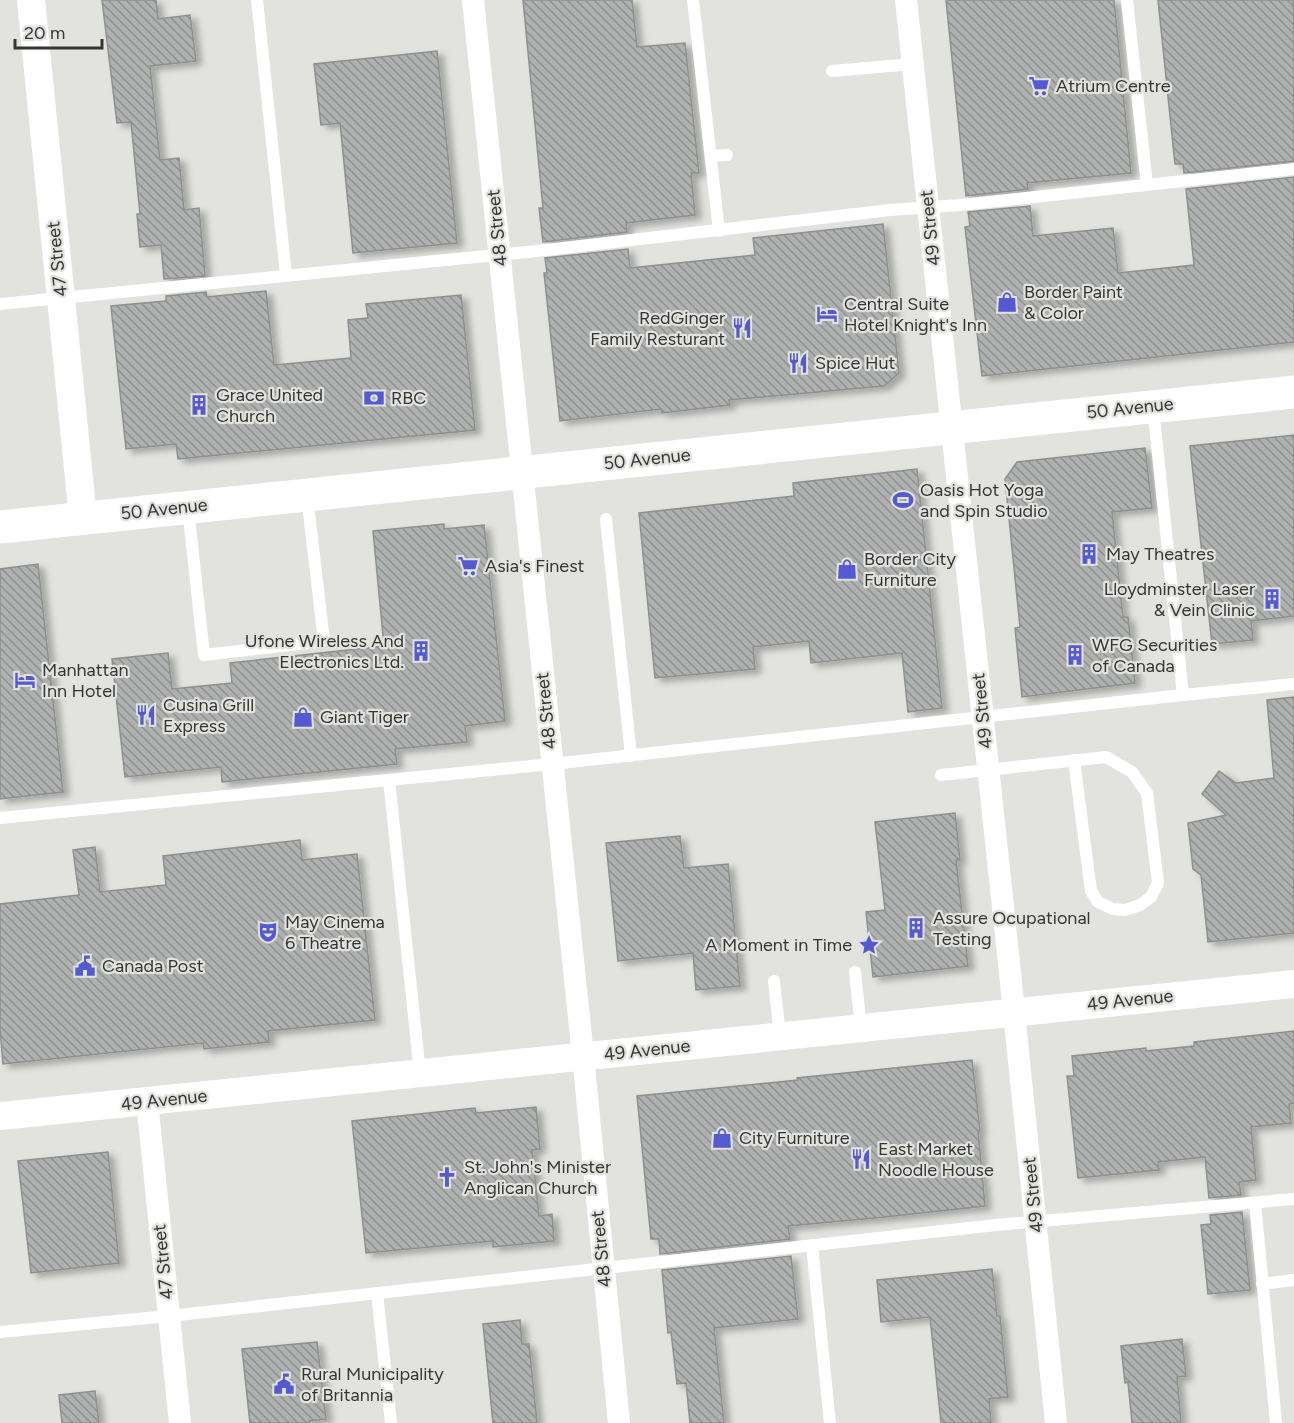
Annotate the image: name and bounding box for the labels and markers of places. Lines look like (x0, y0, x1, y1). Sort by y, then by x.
supermarket icon: Atrium Centre (1027, 74, 1051, 98)
place label: Atrium Centre (1056, 75, 1171, 97)
place label: Border Paint & Color (1024, 281, 1123, 324)
shop icon: Border Paint & Color (995, 290, 1019, 314)
place label: Central Suite Hotel Knight's Inn (844, 293, 987, 336)
hotel icon: Central Suite Hotel Knight's Inn (815, 302, 839, 326)
place label: RedGinger Family Resturant (590, 307, 725, 350)
restaurant icon: RedGinger Family Resturant (730, 316, 754, 340)
restaurant icon: Spice Hut (786, 351, 810, 375)
place label: Spice Hut (815, 352, 895, 374)
place label: Grace United Church (216, 384, 323, 427)
bank icon: RBC (362, 386, 386, 410)
place label: RBC (391, 387, 426, 409)
building icon: Grace United Church (187, 393, 211, 417)
place label: Oasis Hot Yoga and Spin Studio (920, 479, 1048, 522)
sports icon: Oasis Hot Yoga and Spin Studio (891, 488, 915, 512)
building icon: May Theatres (1077, 542, 1101, 566)
place label: May Theatres (1106, 543, 1214, 565)
place label: Border City Furniture (864, 548, 956, 591)
supermarket icon: Asia's Finest (456, 554, 480, 578)
place label: Asia's Finest (485, 555, 585, 577)
shop icon: Border City Furniture (835, 557, 859, 581)
place label: Lloydminster Laser & Vein Clinic (1104, 578, 1255, 621)
building icon: Lloydminster Laser & Vein Clinic (1260, 587, 1284, 611)
place label: Ufone Wireless And Electronics Ltd. (245, 630, 404, 673)
place label: WFG Securities of Canada (1092, 634, 1217, 677)
building icon: Ufone Wireless And Electronics Ltd. (409, 639, 433, 663)
building icon: WFG Securities of Canada (1063, 643, 1087, 667)
place label: Manhattan Inn Hotel (42, 659, 128, 702)
hotel icon: Manhattan Inn Hotel (13, 668, 37, 692)
place label: Cusina Grill Express (163, 694, 254, 737)
restaurant icon: Cusina Grill Express (134, 703, 158, 727)
shop icon: Giant Tiger (291, 705, 315, 729)
place label: Giant Tiger (320, 706, 409, 728)
place label: Assure Ocupational Testing (933, 907, 1091, 950)
place label: May Cinema 6 Theatre (285, 911, 385, 954)
building icon: Assure Ocupational Testing (904, 916, 928, 940)
theatre icon: May Cinema 6 Theatre (256, 920, 280, 944)
place icon: A Moment in Time (857, 933, 881, 957)
place label: A Moment in Time (705, 934, 852, 956)
public building icon: Canada Post (73, 954, 97, 978)
place label: Canada Post (102, 955, 204, 977)
shop icon: City Furniture (710, 1126, 734, 1150)
place label: City Furniture (739, 1127, 850, 1149)
place label: East Market Noodle House (878, 1138, 994, 1181)
restaurant icon: East Market Noodle House (849, 1147, 873, 1171)
place label: St. John's Minister Anglican Church (464, 1156, 611, 1199)
church icon: St. John's Minister Anglican Church (435, 1165, 459, 1189)
place label: Rural Municipality of Britannia (301, 1363, 444, 1406)
public building icon: Rural Municipality of Britannia (272, 1372, 296, 1396)

